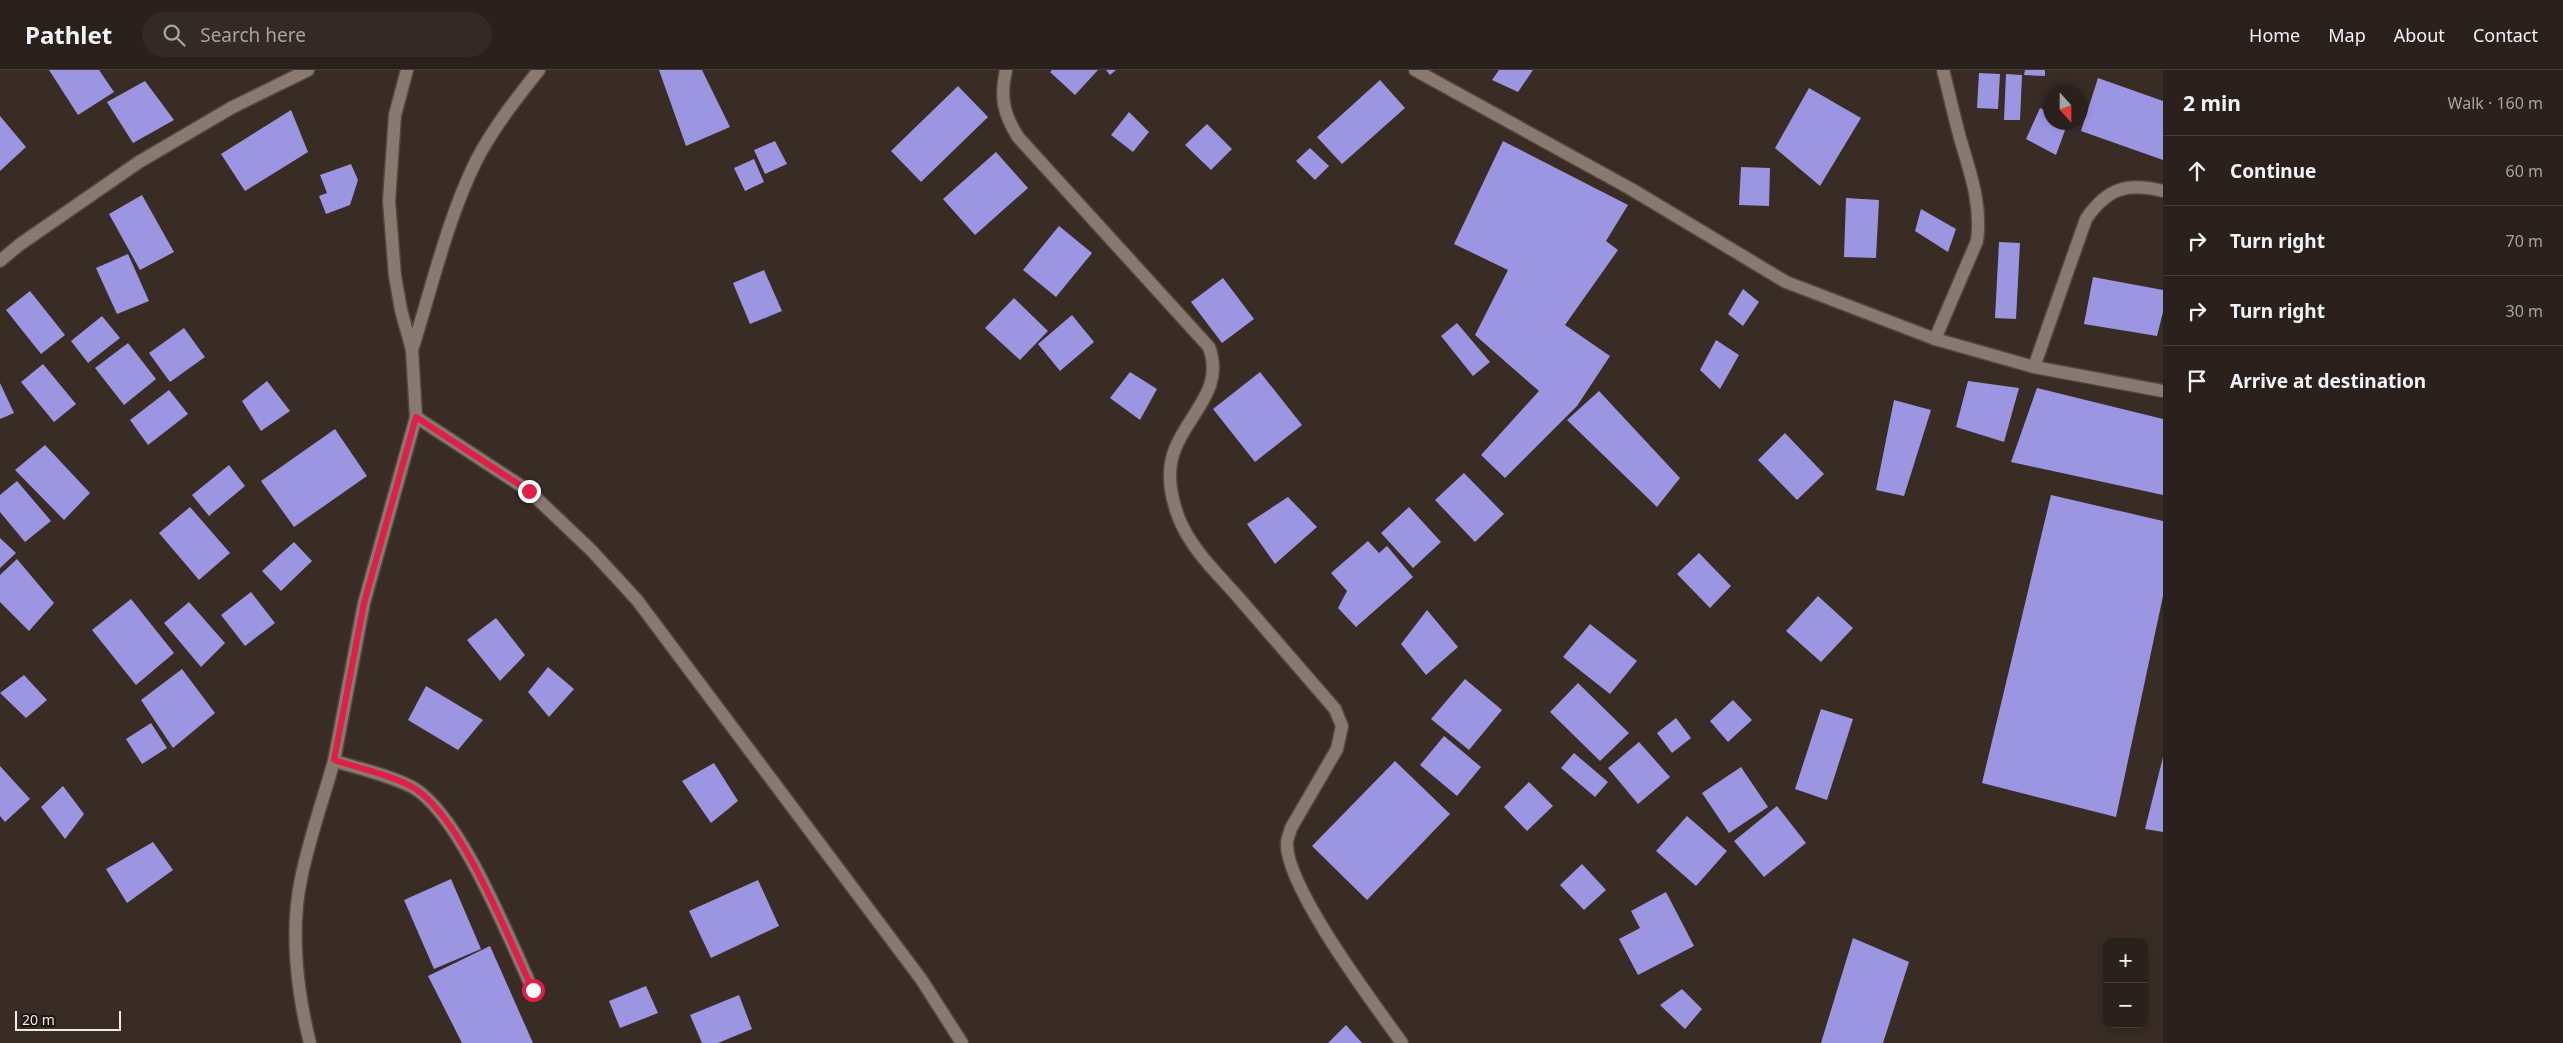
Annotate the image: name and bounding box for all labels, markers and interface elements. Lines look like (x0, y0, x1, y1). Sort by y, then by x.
search box (142, 12, 492, 57)
text: Pathlet (25, 18, 112, 51)
icon: search (160, 21, 188, 49)
text: Search here (200, 22, 306, 48)
text: Home (2249, 23, 2300, 47)
text: Map (2328, 23, 2366, 47)
text: About (2394, 23, 2445, 47)
text: Contact (2473, 23, 2538, 47)
north arrow (2043, 85, 2088, 130)
text: 2 min (2183, 89, 2241, 117)
text: Walk · 160 m (2448, 92, 2543, 114)
icon: ahead (2183, 157, 2211, 185)
text: Continue (2230, 158, 2316, 184)
text: 60 m (2506, 160, 2543, 182)
icon: right (2183, 227, 2211, 255)
text: Turn right (2230, 228, 2325, 254)
text: 70 m (2506, 230, 2543, 252)
icon: right (2183, 297, 2211, 325)
text: Turn right (2230, 298, 2325, 324)
text: 30 m (2506, 300, 2543, 322)
icon: arrive (2183, 367, 2211, 395)
text: Arrive at destination (2230, 368, 2426, 394)
route end (518, 480, 541, 503)
map controls (2103, 938, 2148, 1028)
button: + (2103, 938, 2148, 983)
route start (522, 979, 545, 1002)
button: − (2103, 983, 2148, 1028)
scale bar (15, 1008, 121, 1031)
text: 20 m (22, 1010, 55, 1029)

